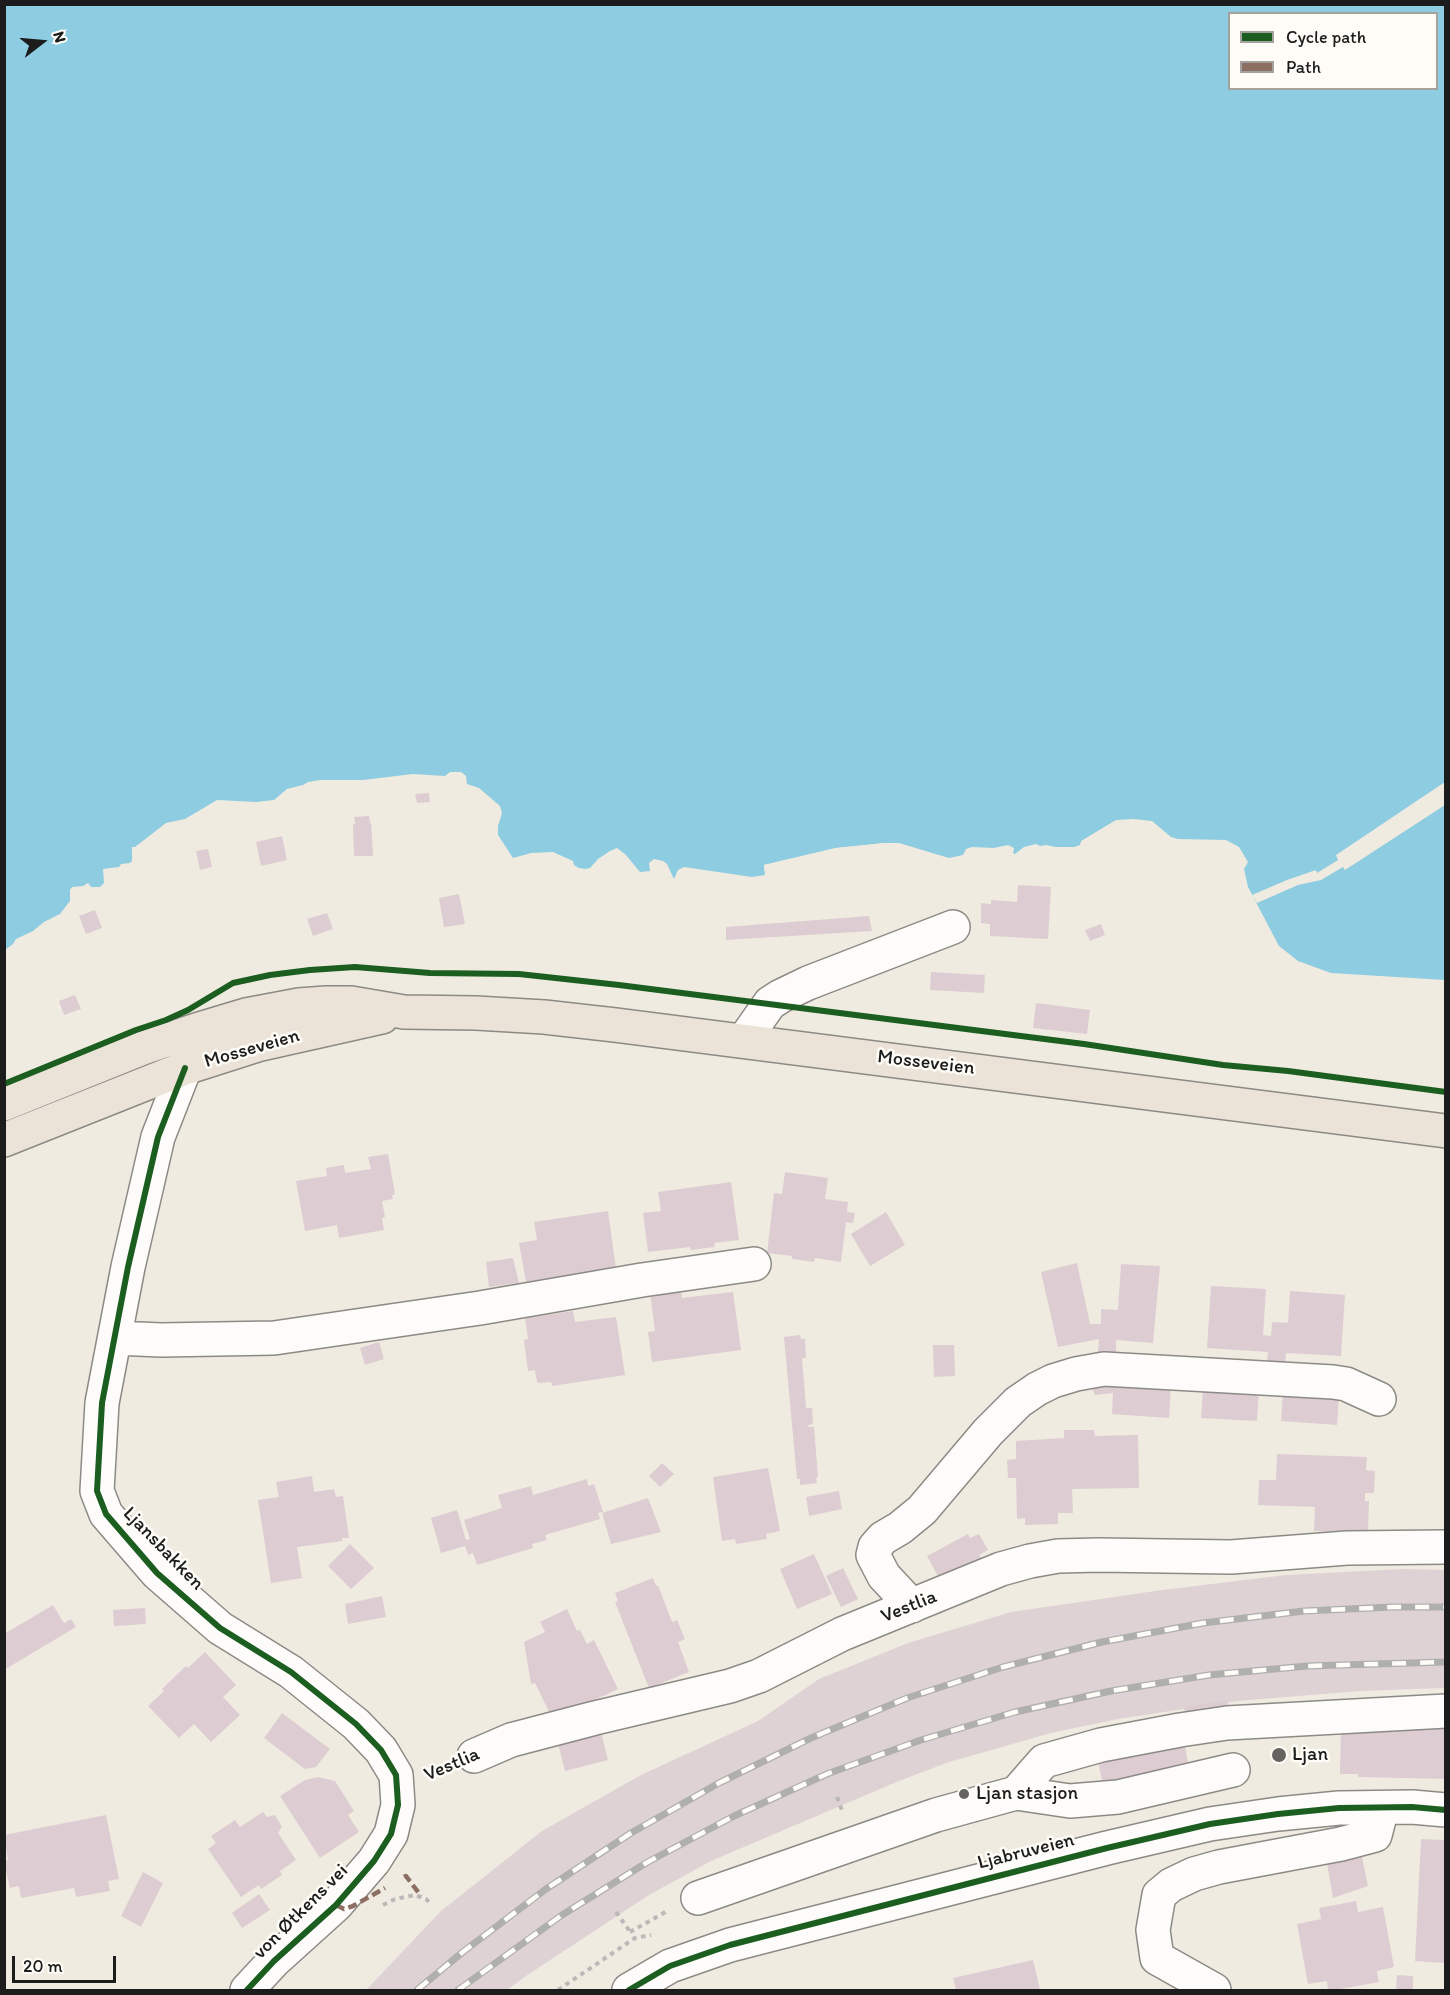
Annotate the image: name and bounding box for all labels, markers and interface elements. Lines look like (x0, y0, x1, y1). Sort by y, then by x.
north arrow (12, 12, 72, 72)
legend (1228, 12, 1438, 90)
text: Cycle path (1286, 26, 1366, 48)
text: N (49, 29, 70, 45)
text: Path (1286, 56, 1321, 78)
street label: Mosseveien (202, 1024, 302, 1074)
street label: Mosseveien (876, 1045, 976, 1081)
street label: Ljansbakken (117, 1502, 209, 1596)
street label: Vestlia (878, 1585, 940, 1629)
street label: Vestlia (421, 1743, 483, 1787)
place label: Ljan (1292, 1743, 1328, 1767)
marker: Ljan (1270, 1746, 1288, 1764)
place label: Ljan stasjon (976, 1782, 1078, 1806)
marker: Ljan stasjon (957, 1787, 971, 1801)
street label: Ljabruveien (975, 1828, 1077, 1876)
street label: von Øtkens vei (248, 1859, 354, 1965)
scale bar (15, 1944, 118, 1982)
text: 20 m (23, 1955, 63, 1977)

